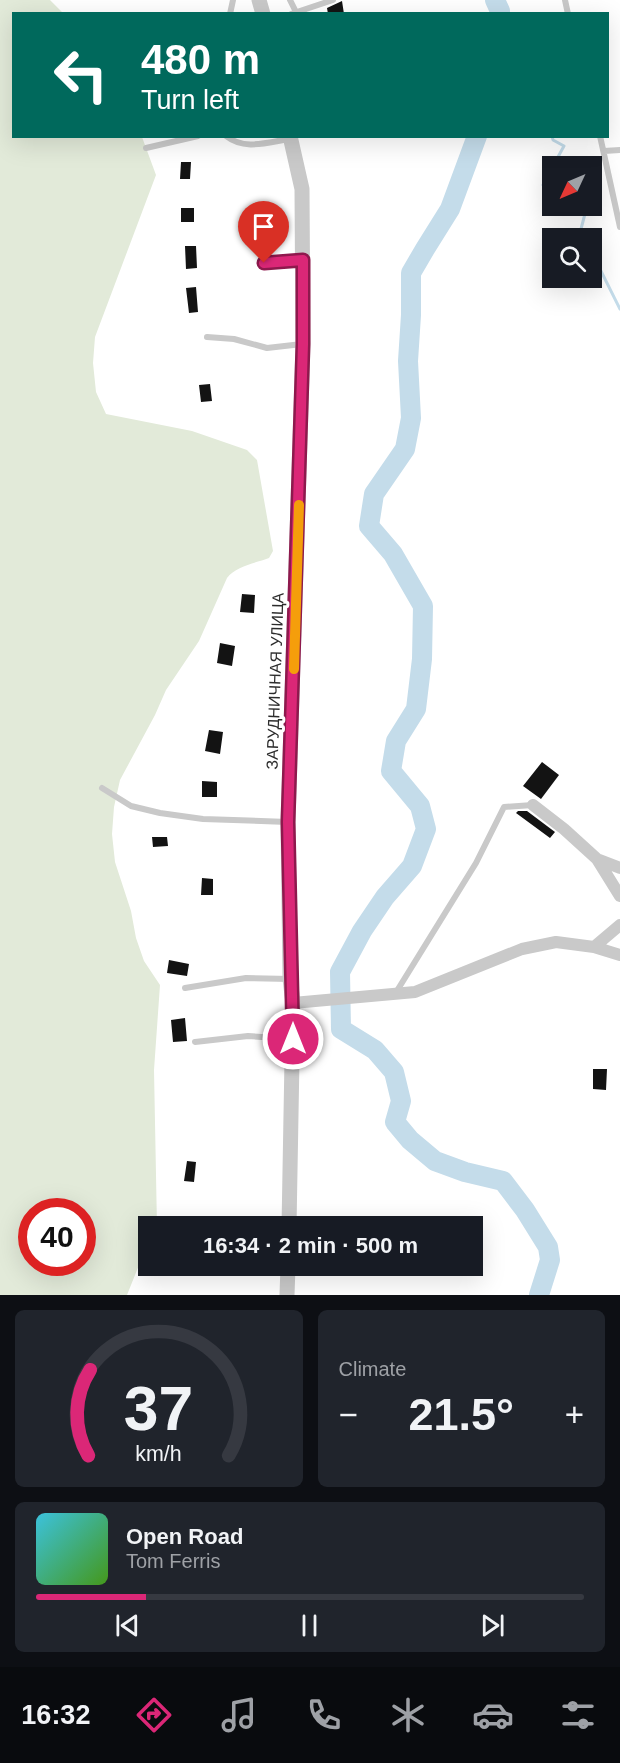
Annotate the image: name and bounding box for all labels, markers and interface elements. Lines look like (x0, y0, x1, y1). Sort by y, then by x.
icon: left (42, 36, 120, 114)
text: 480 m (141, 36, 260, 83)
text: Turn left (141, 85, 239, 115)
north arrow (542, 156, 602, 216)
map controls (542, 156, 602, 288)
pin (238, 201, 289, 263)
icon: arrive (247, 210, 280, 243)
button: search (542, 228, 602, 288)
street label: ЗАРУДНИЧНАЯ УЛИЦА (263, 592, 287, 770)
position arrow (261, 1007, 325, 1071)
speed limit sign: 40 (18, 1198, 96, 1276)
text: 16:34 · 2 min · 500 m (203, 1233, 418, 1258)
text: Climate (339, 1358, 406, 1380)
text: 37 (124, 1374, 193, 1443)
text: 21.5° (408, 1389, 514, 1440)
text: − (339, 1396, 358, 1433)
text: + (565, 1396, 584, 1433)
text: km/h (136, 1442, 182, 1466)
text: Open Road (126, 1524, 243, 1549)
text: Tom Ferris (126, 1550, 220, 1572)
icon: previous (111, 1609, 144, 1642)
icon: pause (293, 1609, 326, 1642)
icon: next (476, 1609, 509, 1642)
icon: directions (133, 1694, 175, 1736)
icon: music (218, 1694, 260, 1736)
icon: phone (303, 1694, 345, 1736)
icon: climate (387, 1694, 429, 1736)
icon: car (472, 1694, 514, 1736)
icon: filters (557, 1694, 599, 1736)
text: 16:32 (21, 1700, 90, 1730)

